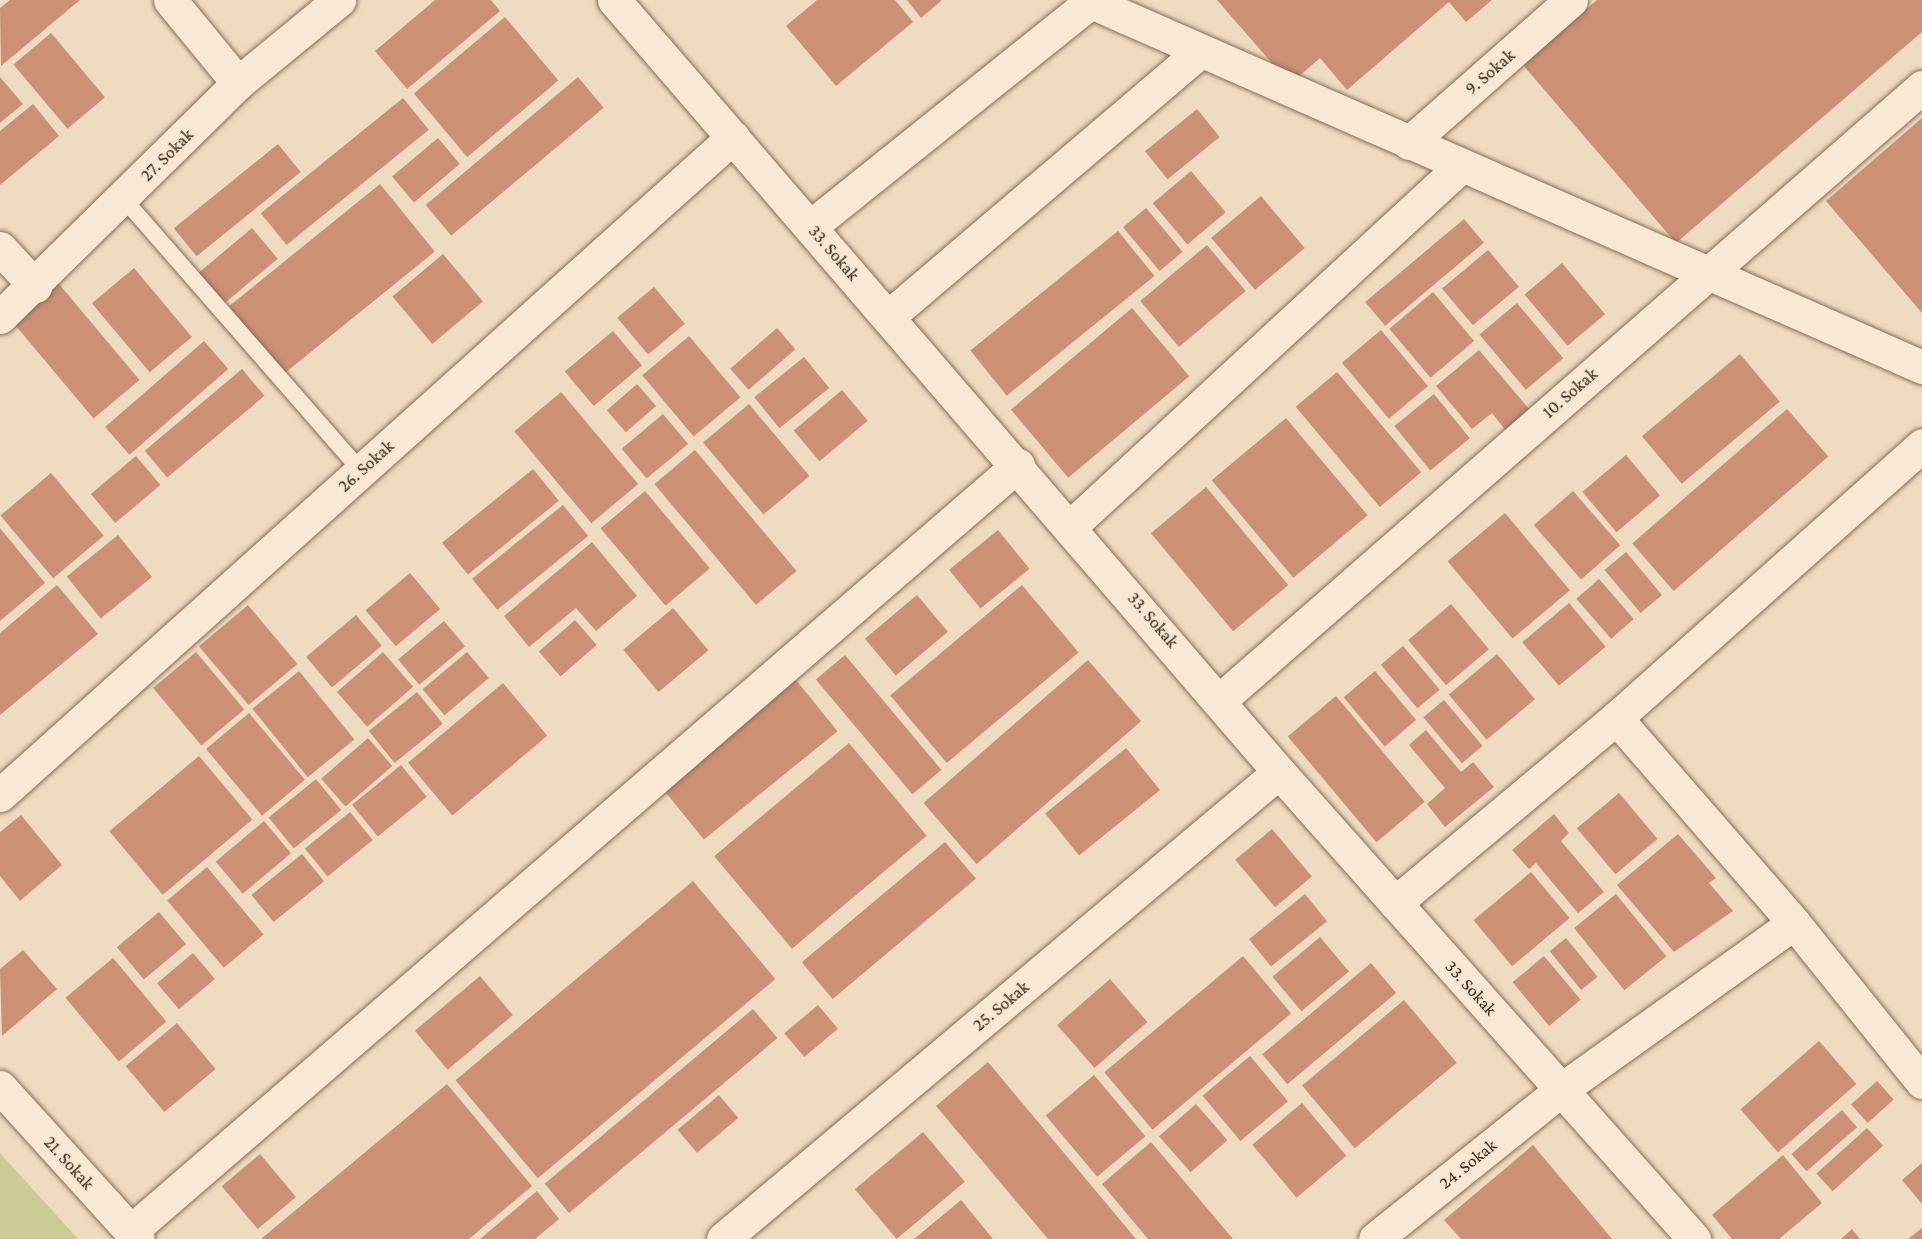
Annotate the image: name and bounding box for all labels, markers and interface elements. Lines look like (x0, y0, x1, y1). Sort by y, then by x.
street label: 9. Sokak (1461, 45, 1519, 99)
street label: 27. Sokak (136, 124, 198, 186)
street label: 33. Sokak (804, 221, 864, 285)
street label: 10. Sokak (1538, 363, 1602, 423)
street label: 26. Sokak (334, 435, 398, 497)
street label: 33. Sokak (1123, 588, 1183, 652)
street label: 33. Sokak (1441, 956, 1501, 1020)
street label: 25. Sokak (968, 976, 1034, 1036)
street label: 21. Sokak (39, 1132, 99, 1194)
street label: 24. Sokak (1435, 1134, 1501, 1194)

